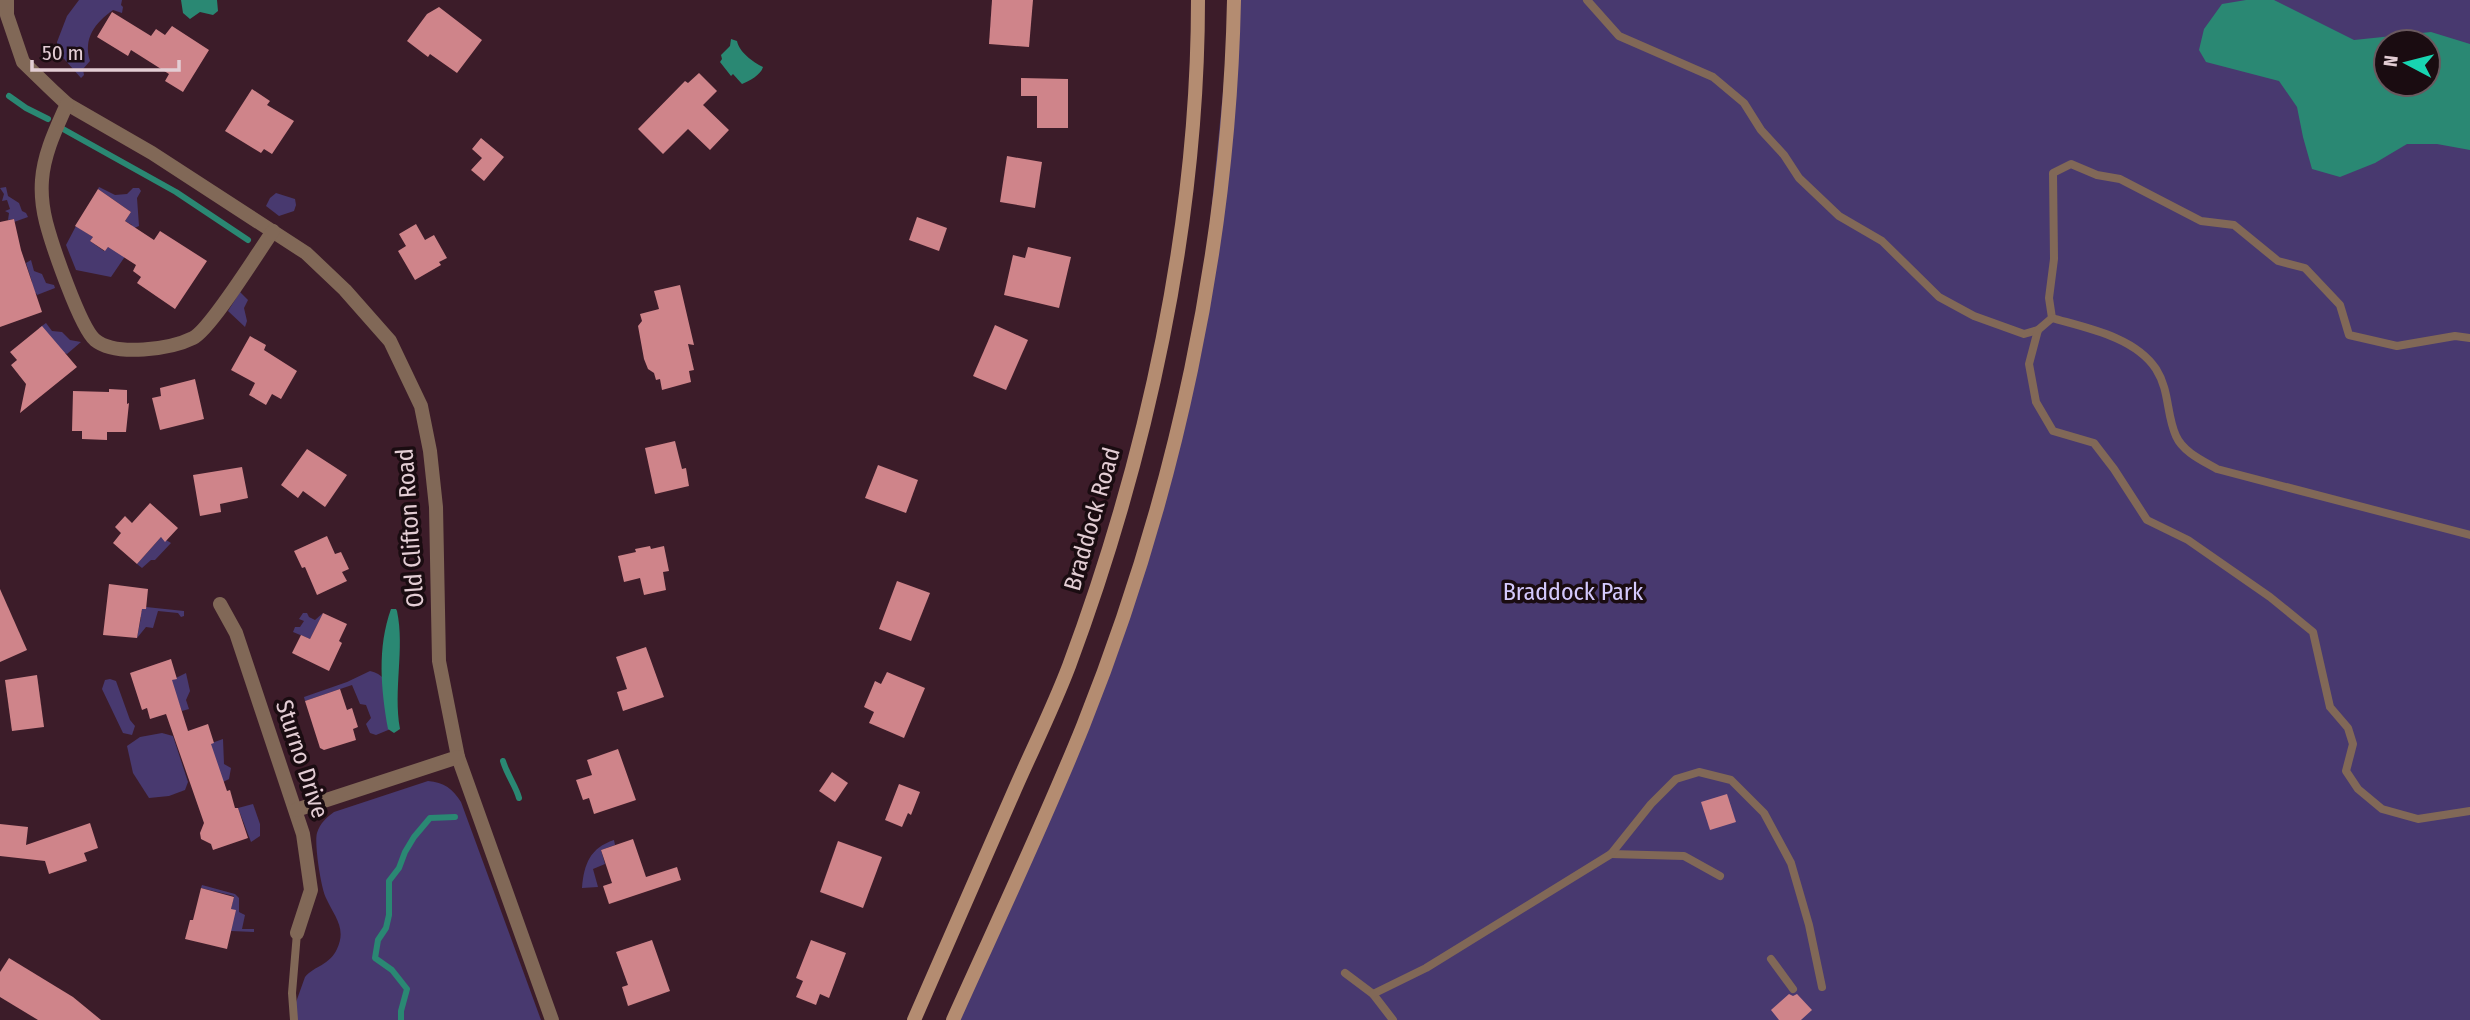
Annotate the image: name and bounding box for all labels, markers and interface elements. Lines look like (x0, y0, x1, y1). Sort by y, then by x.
scale bar (32, 28, 178, 72)
north arrow (2372, 28, 2442, 98)
text: 50 m (42, 40, 84, 66)
text: N (2379, 54, 2403, 68)
street label: Braddock Road (1058, 444, 1126, 594)
street label: Old Clifton Road (390, 447, 430, 609)
park label: Braddock Park (1503, 578, 1644, 606)
street label: Sturno Drive (270, 696, 334, 822)

